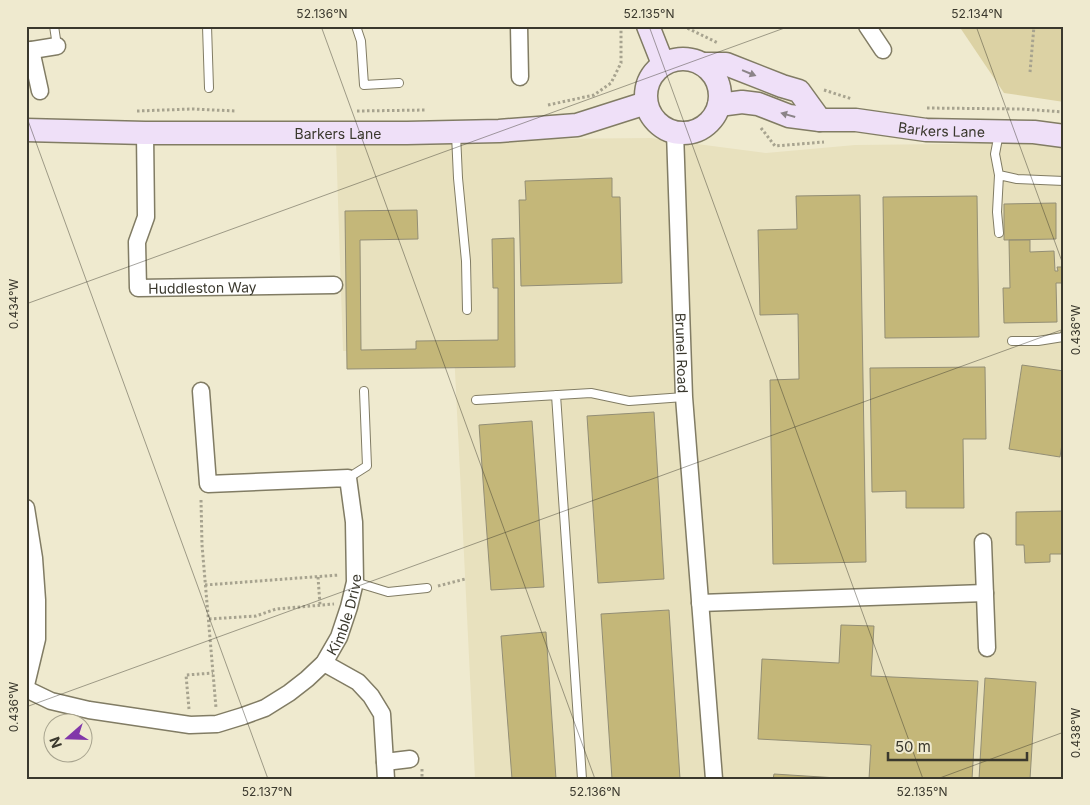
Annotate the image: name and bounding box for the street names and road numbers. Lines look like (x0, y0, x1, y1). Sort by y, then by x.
street label: Barkers Lane (897, 118, 985, 140)
street label: Barkers Lane (294, 125, 381, 142)
street label: Huddleston Way (148, 278, 257, 296)
street label: Brunel Road (673, 312, 692, 393)
street label: Kimble Drive (322, 574, 364, 658)

